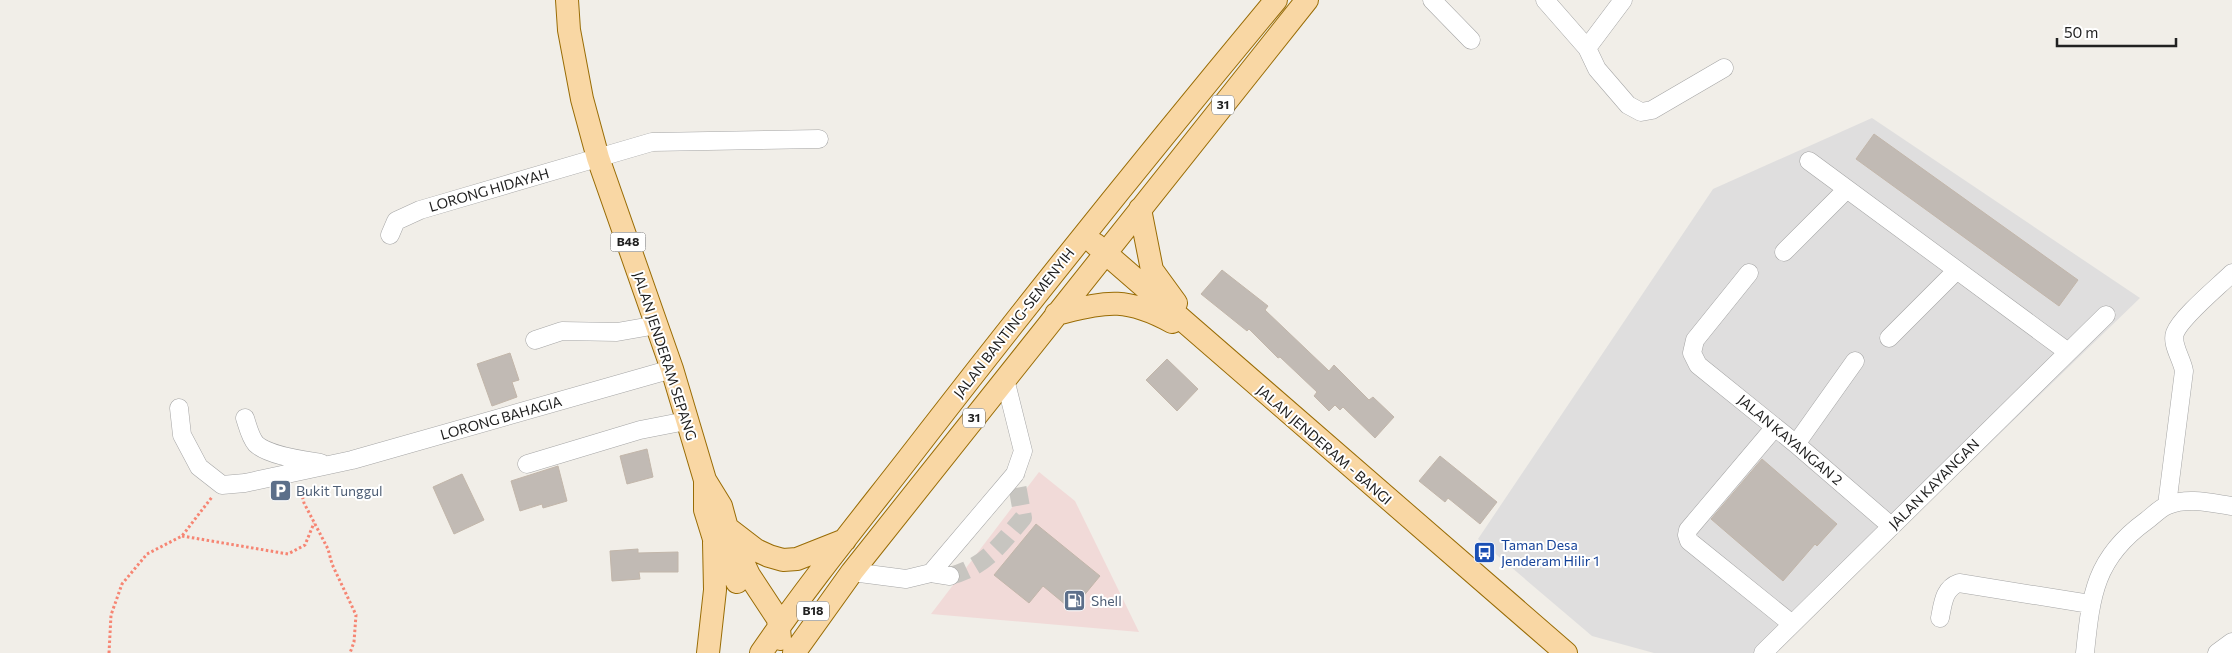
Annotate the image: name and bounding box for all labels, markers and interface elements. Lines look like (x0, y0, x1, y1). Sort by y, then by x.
scale bar (2057, 15, 2176, 47)
text: 50 m (2064, 23, 2098, 41)
road number: 31 (1212, 96, 1234, 114)
street label: LORONG HIDAYAH (427, 164, 551, 215)
road number: B48 (610, 232, 646, 252)
street label: JALAN BANTING-SEMENYIH (950, 244, 1078, 401)
street label: JALAN JENDERAM SEPANG (630, 269, 701, 442)
street label: JALAN JENDERAM - BANGI (1253, 381, 1395, 508)
street label: JALAN KAYANGAN 2 (1734, 391, 1846, 489)
street label: LORONG BAHAGIA (438, 392, 564, 443)
road number: 31 (963, 408, 985, 428)
street label: JALAN KAYANGAN (1885, 435, 1982, 532)
parking icon: Bukit Tunggul (268, 479, 292, 503)
place label: Bukit Tunggul (296, 482, 383, 499)
place label: Taman Desa Jenderam Hilir 1 (1501, 536, 1599, 569)
bus stop icon: Taman Desa Jenderam Hilir 1 (1473, 541, 1497, 565)
fuel station icon: Shell (1063, 589, 1087, 613)
place label: Shell (1091, 592, 1122, 609)
road number: B18 (797, 602, 829, 620)

